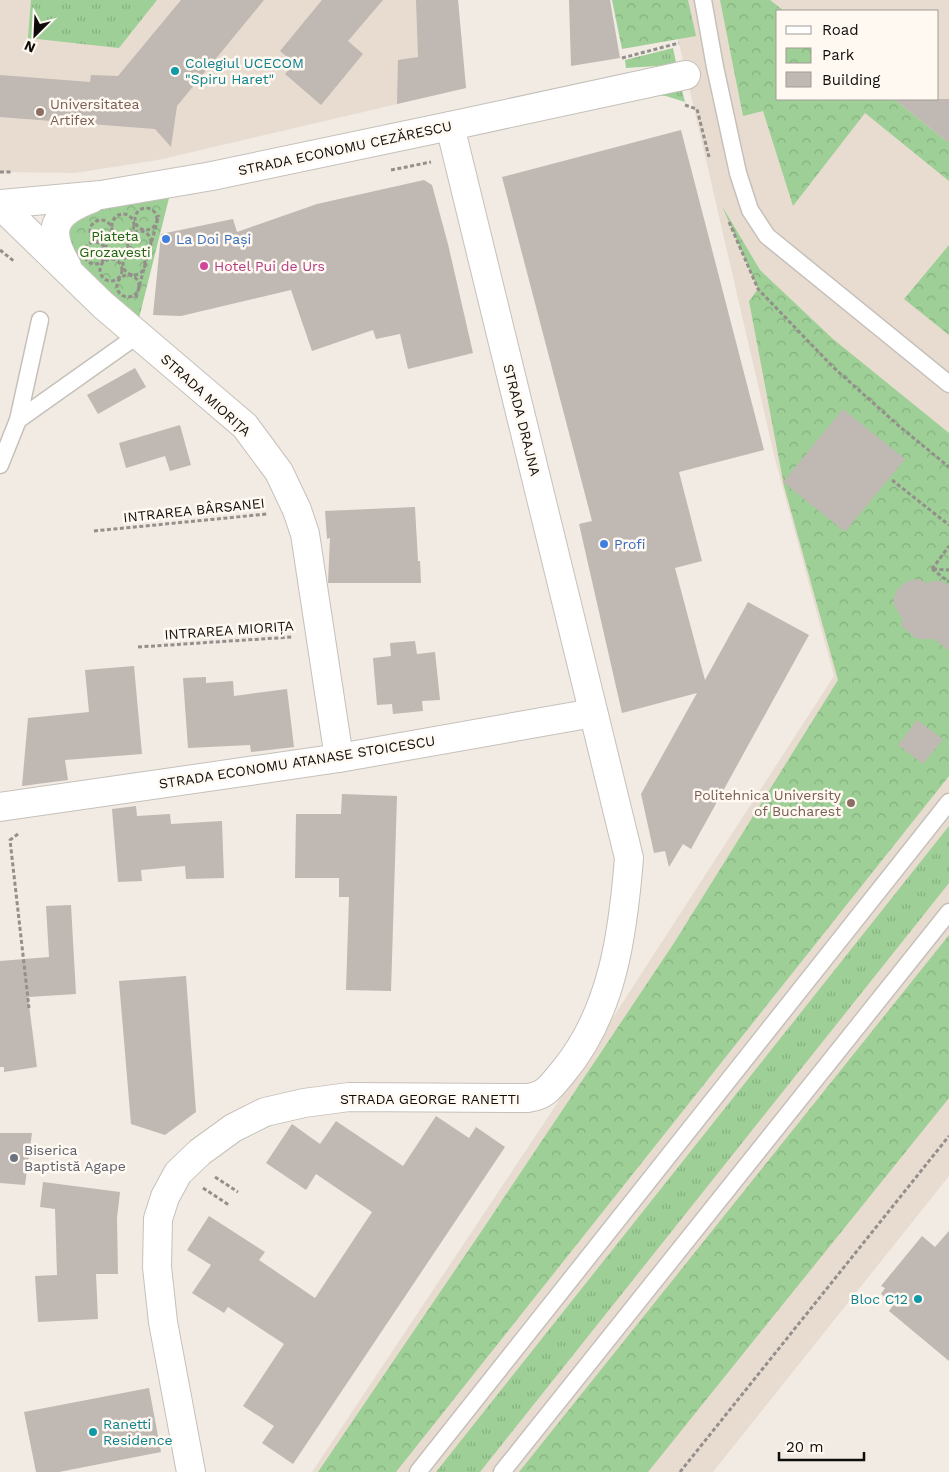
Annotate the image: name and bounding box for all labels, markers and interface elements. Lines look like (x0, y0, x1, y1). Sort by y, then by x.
north arrow (10, 10, 60, 60)
legend (776, 10, 939, 100)
text: Road (822, 21, 859, 39)
text: N (22, 37, 38, 56)
text: Park (822, 46, 855, 64)
place label: Colegiul UCECOM "Spiru Haret" (185, 55, 304, 87)
marker: Colegiul UCECOM "Spiru Haret" (169, 65, 181, 77)
text: Building (822, 71, 880, 89)
place label: Universitatea Artifex (50, 96, 140, 128)
marker: Universitatea Artifex (34, 106, 46, 118)
street label: STRADA ECONOMU CEZĂRESCU (237, 117, 453, 179)
park label: Piateta Grozavesti (79, 228, 151, 260)
place label: La Doi Pași (176, 231, 251, 248)
marker: La Doi Pași (160, 233, 172, 245)
place label: Hotel Pui de Urs (214, 258, 325, 274)
marker: Hotel Pui de Urs (198, 260, 210, 272)
street label: STRADA MIORIȚA (157, 350, 254, 440)
street label: STRADA DRAJNA (500, 362, 544, 478)
street label: INTRAREA BÂRSANEI (122, 495, 266, 525)
place label: Profi (614, 536, 646, 552)
marker: Profi (598, 538, 610, 550)
street label: INTRAREA MIORIȚA (164, 617, 294, 643)
street label: STRADA ECONOMU ATANASE STOICESCU (158, 732, 436, 792)
place label: Politehnica University of Bucharest (694, 787, 842, 819)
marker: Politehnica University of Bucharest (845, 797, 857, 809)
street label: STRADA GEORGE RANETTI (340, 1091, 520, 1107)
place label: Biserica Baptistă Agape (24, 1142, 126, 1174)
marker: Biserica Baptistă Agape (8, 1152, 20, 1164)
place label: Bloc C12 (850, 1291, 908, 1307)
marker: Bloc C12 (912, 1293, 924, 1305)
place label: Ranetti Residence (103, 1416, 173, 1448)
marker: Ranetti Residence (87, 1426, 99, 1438)
scale bar (779, 1430, 864, 1462)
text: 20 m (786, 1438, 824, 1456)

